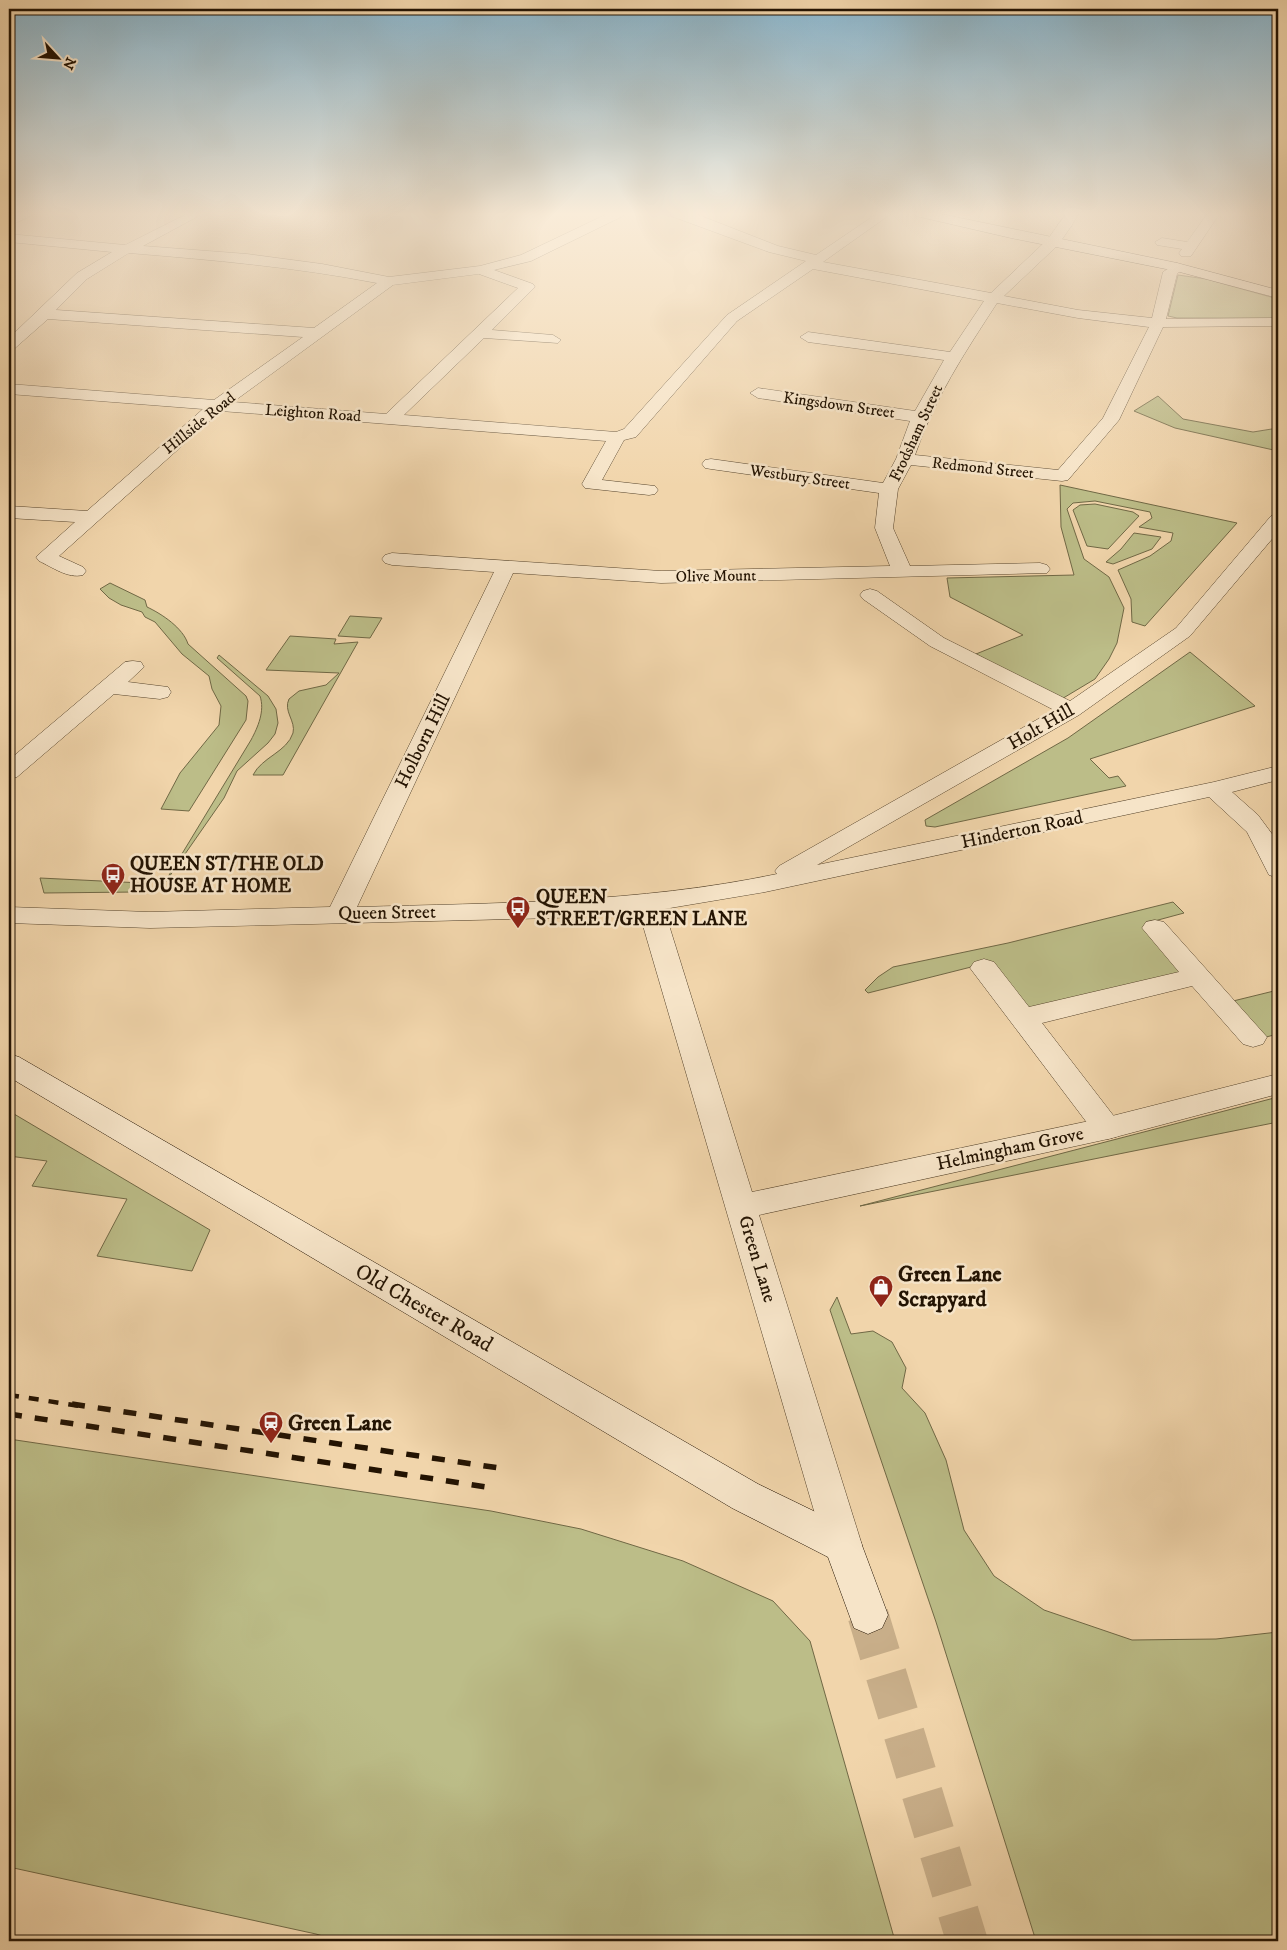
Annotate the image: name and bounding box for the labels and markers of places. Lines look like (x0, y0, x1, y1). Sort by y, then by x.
place label: QUEEN ST/THE OLD HOUSE AT HOME (130, 853, 324, 898)
bus stop icon: QUEEN ST/THE OLD HOUSE AT HOME (100, 862, 126, 896)
place label: QUEEN STREET/GREEN LANE (536, 886, 748, 931)
bus stop icon: QUEEN STREET/GREEN LANE (505, 895, 531, 929)
place label: Green Lane Scrapyard (898, 1261, 1002, 1313)
shop icon: Green Lane Scrapyard (868, 1274, 894, 1308)
station icon: Green Lane (258, 1410, 284, 1444)
place label: Green Lane (288, 1410, 392, 1437)

